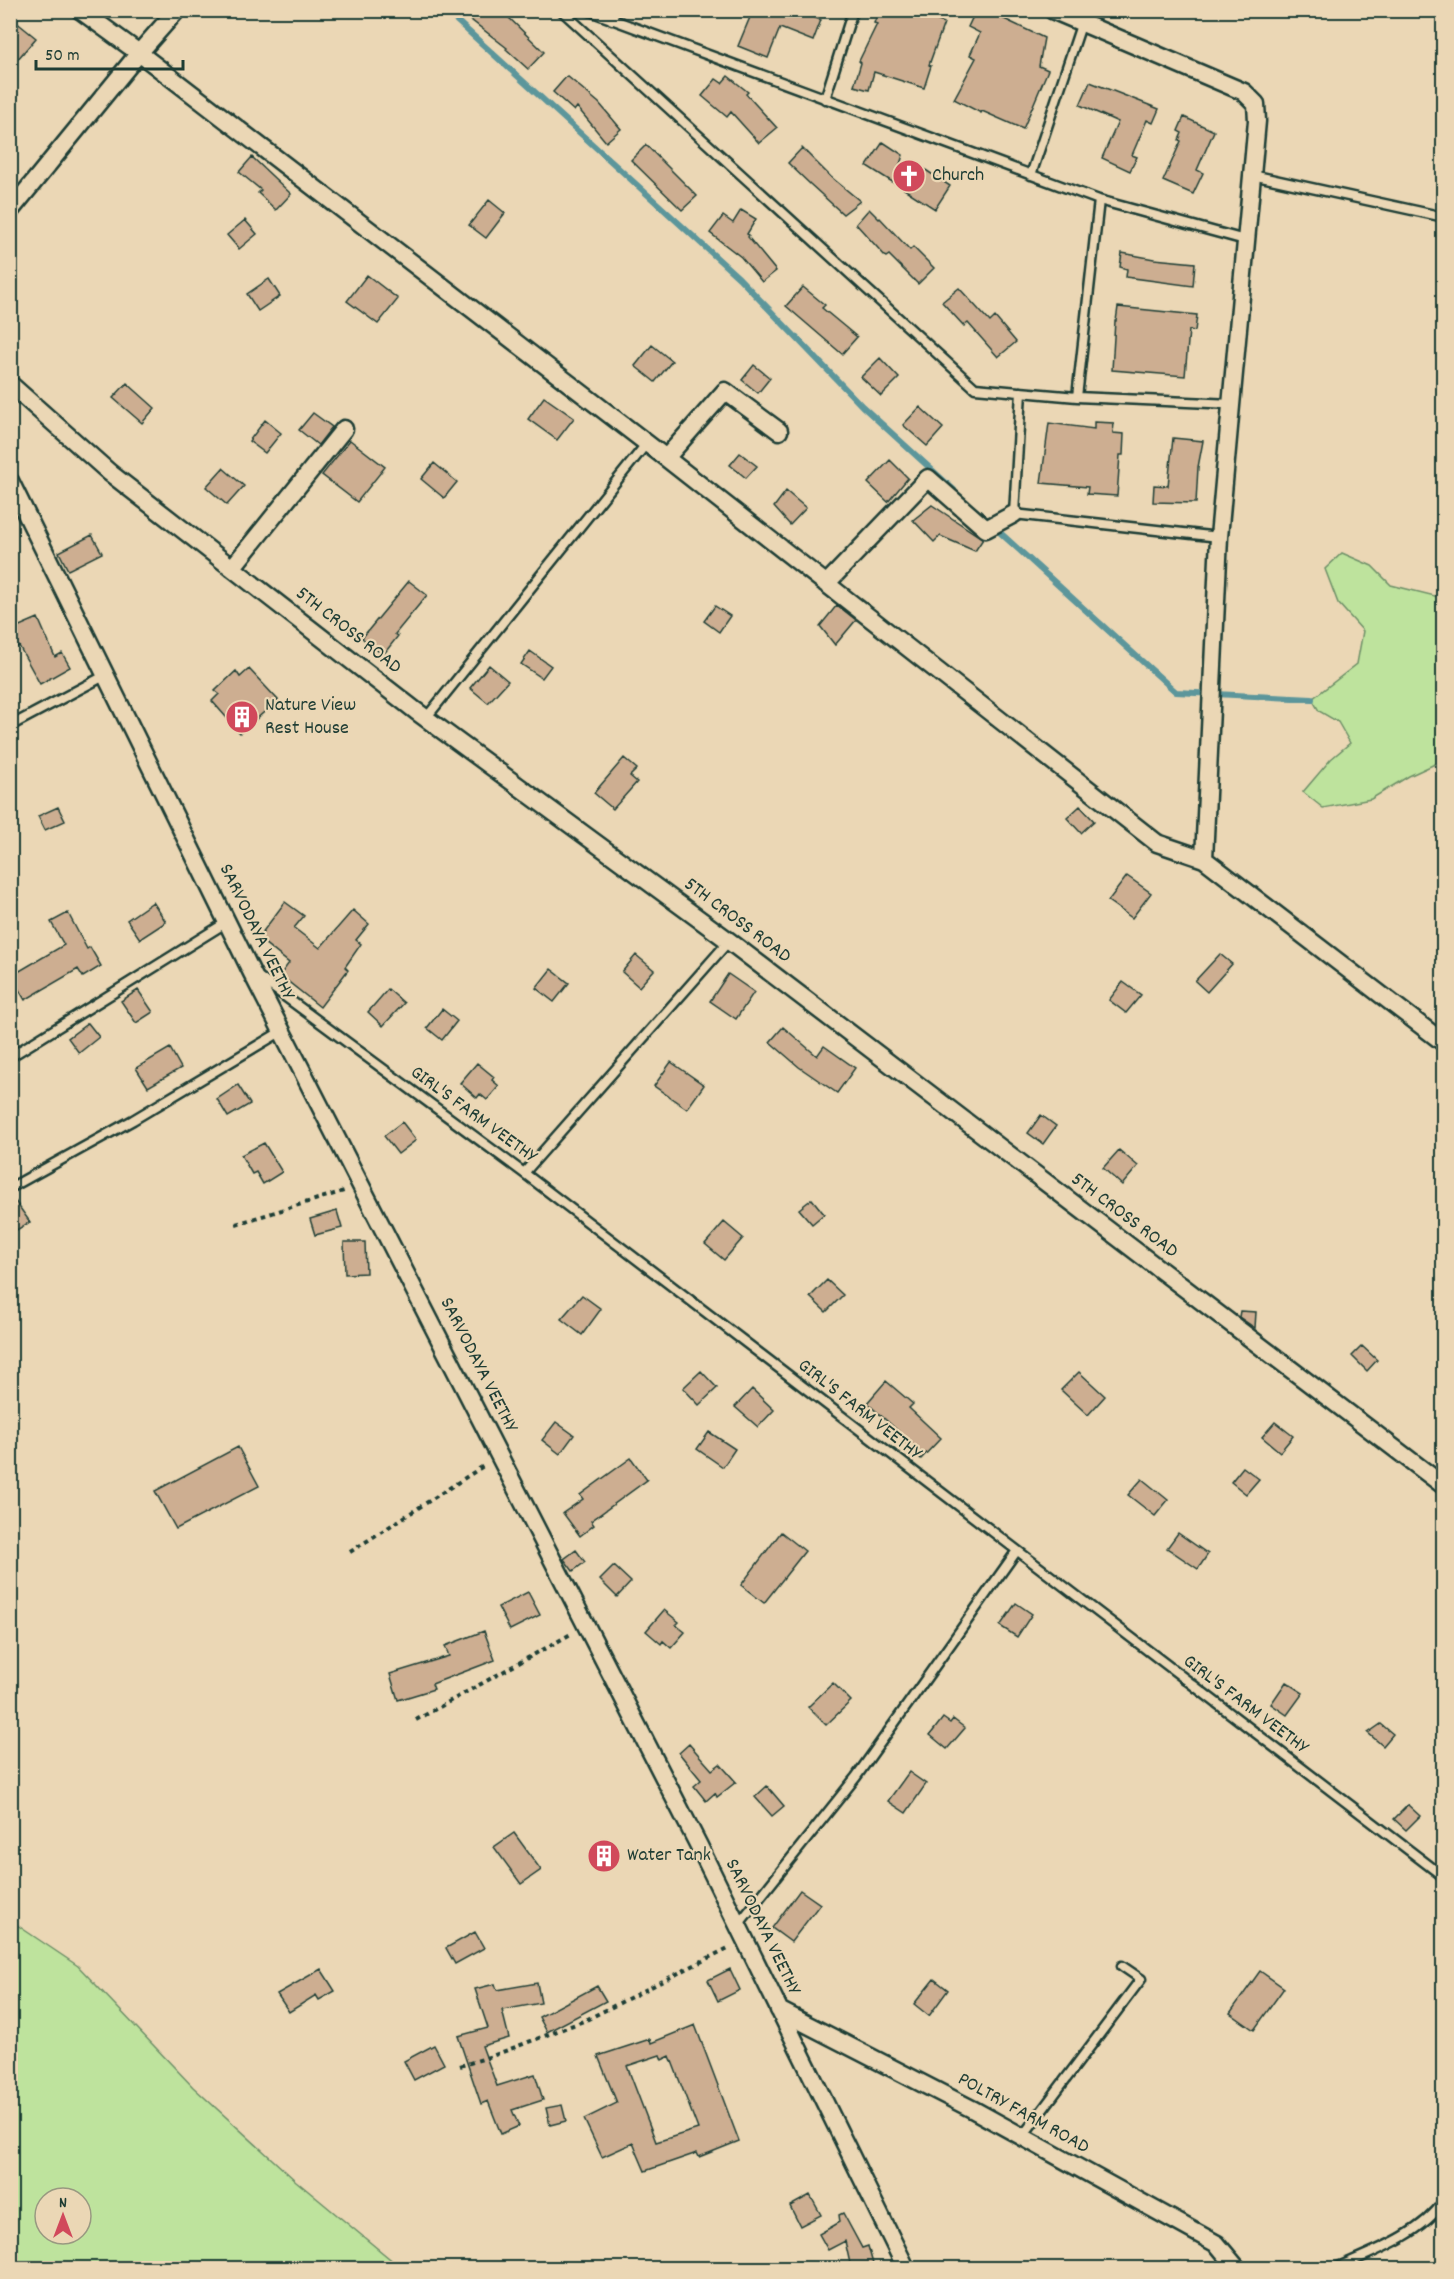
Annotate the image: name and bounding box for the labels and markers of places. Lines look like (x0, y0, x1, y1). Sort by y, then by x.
church icon: Church (891, 158, 927, 194)
place label: Church (932, 162, 984, 190)
place label: Nature View Rest House (265, 692, 356, 743)
building icon: Nature View Rest House (224, 699, 260, 735)
building icon: Water Tank (586, 1838, 622, 1874)
place label: Water Tank (627, 1842, 711, 1870)

